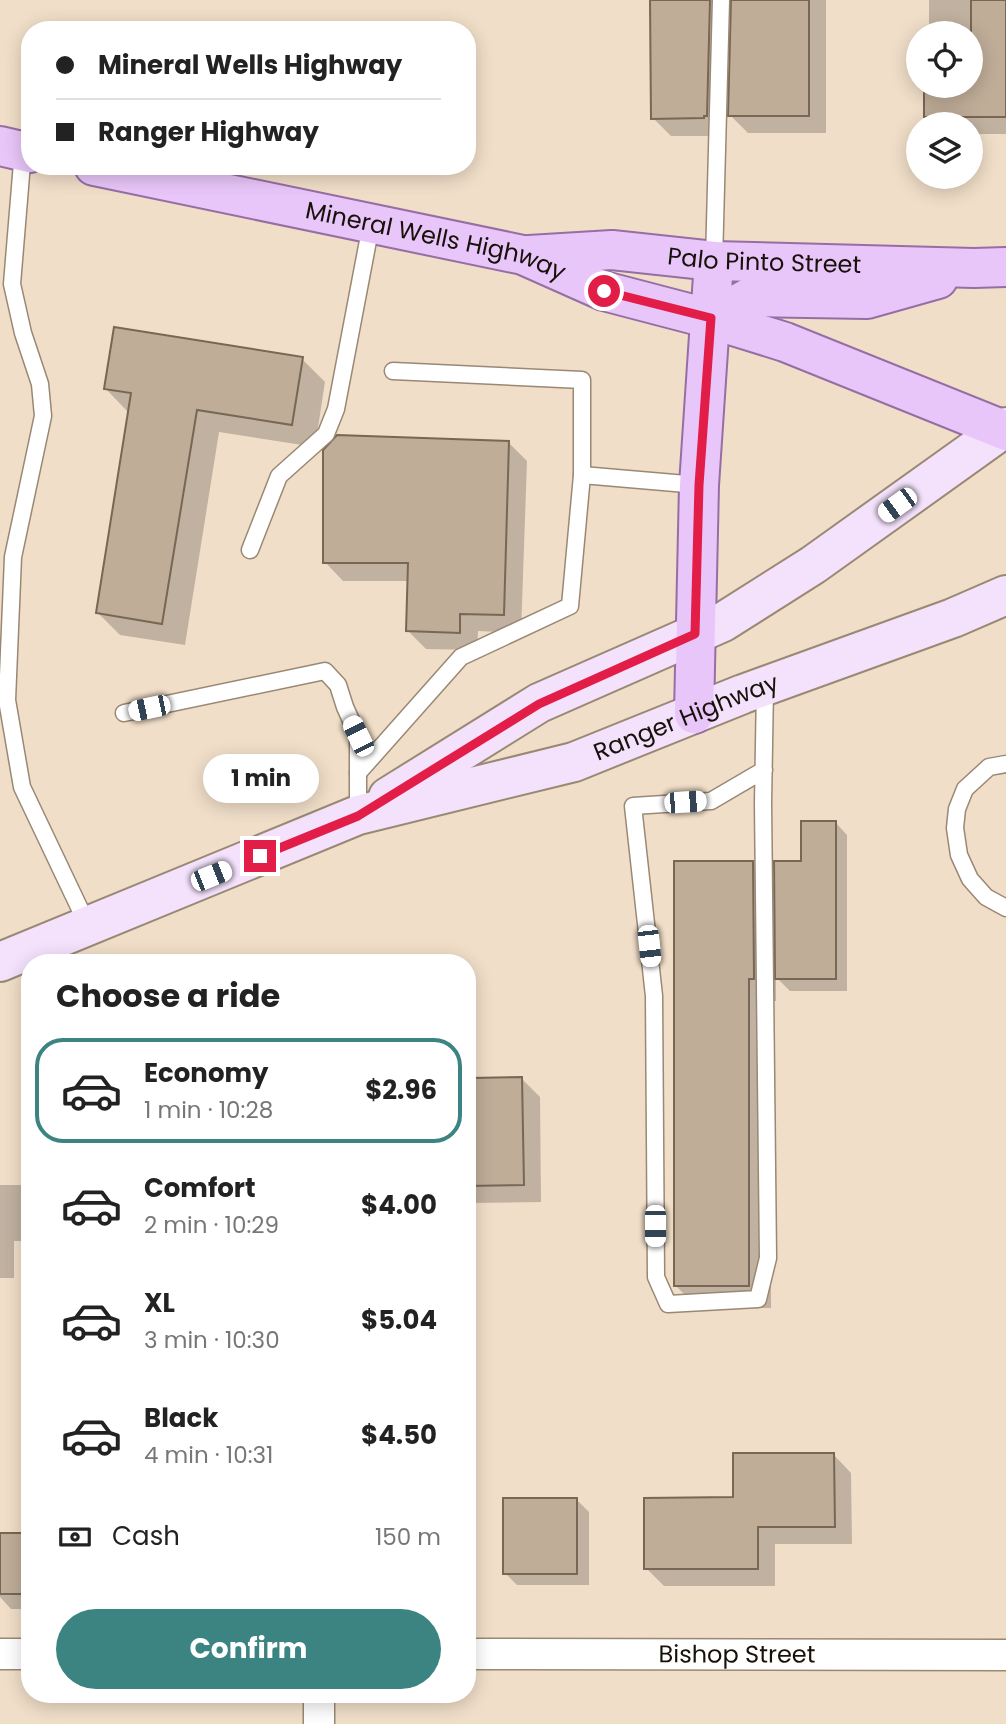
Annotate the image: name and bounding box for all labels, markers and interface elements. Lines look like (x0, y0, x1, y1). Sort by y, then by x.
map controls (906, 21, 983, 189)
button: locate (906, 21, 983, 98)
text: Mineral Wells Highway (98, 47, 402, 83)
button: layers (906, 112, 983, 189)
text: Ranger Highway (98, 114, 319, 150)
street label: Mineral Wells Highway (303, 193, 572, 288)
street label: Palo Pinto Street (666, 239, 862, 281)
route start (588, 275, 620, 307)
car (874, 484, 921, 526)
street label: Ranger Highway (588, 665, 783, 768)
car (127, 693, 172, 723)
car (340, 713, 377, 759)
callout: 1 min (202, 754, 318, 804)
text: 1 min (231, 762, 291, 794)
car (664, 790, 707, 814)
route end (244, 840, 276, 872)
car (188, 858, 235, 894)
car (637, 924, 662, 968)
text: Choose a ride (56, 973, 280, 1018)
text: Economy (144, 1055, 268, 1091)
icon: car (60, 1059, 123, 1122)
text: $2.96 (365, 1072, 437, 1108)
text: 1 min · 10:28 (144, 1094, 273, 1126)
text: Comfort (144, 1170, 256, 1206)
icon: car (60, 1174, 123, 1237)
text: $4.00 (361, 1187, 437, 1223)
car (645, 1205, 666, 1247)
text: 2 min · 10:29 (144, 1209, 279, 1241)
text: XL (144, 1285, 175, 1321)
icon: car (60, 1289, 123, 1352)
text: $5.04 (361, 1302, 437, 1338)
text: 3 min · 10:30 (144, 1324, 280, 1356)
text: Black (144, 1400, 218, 1436)
icon: car (60, 1404, 123, 1467)
text: $4.50 (361, 1417, 437, 1453)
text: 4 min · 10:31 (144, 1439, 273, 1471)
icon: cash (56, 1518, 94, 1556)
text: Cash (112, 1518, 180, 1554)
text: 150 m (375, 1521, 441, 1553)
button: Confirm (56, 1609, 441, 1689)
street label: Bishop Street (659, 1637, 815, 1671)

